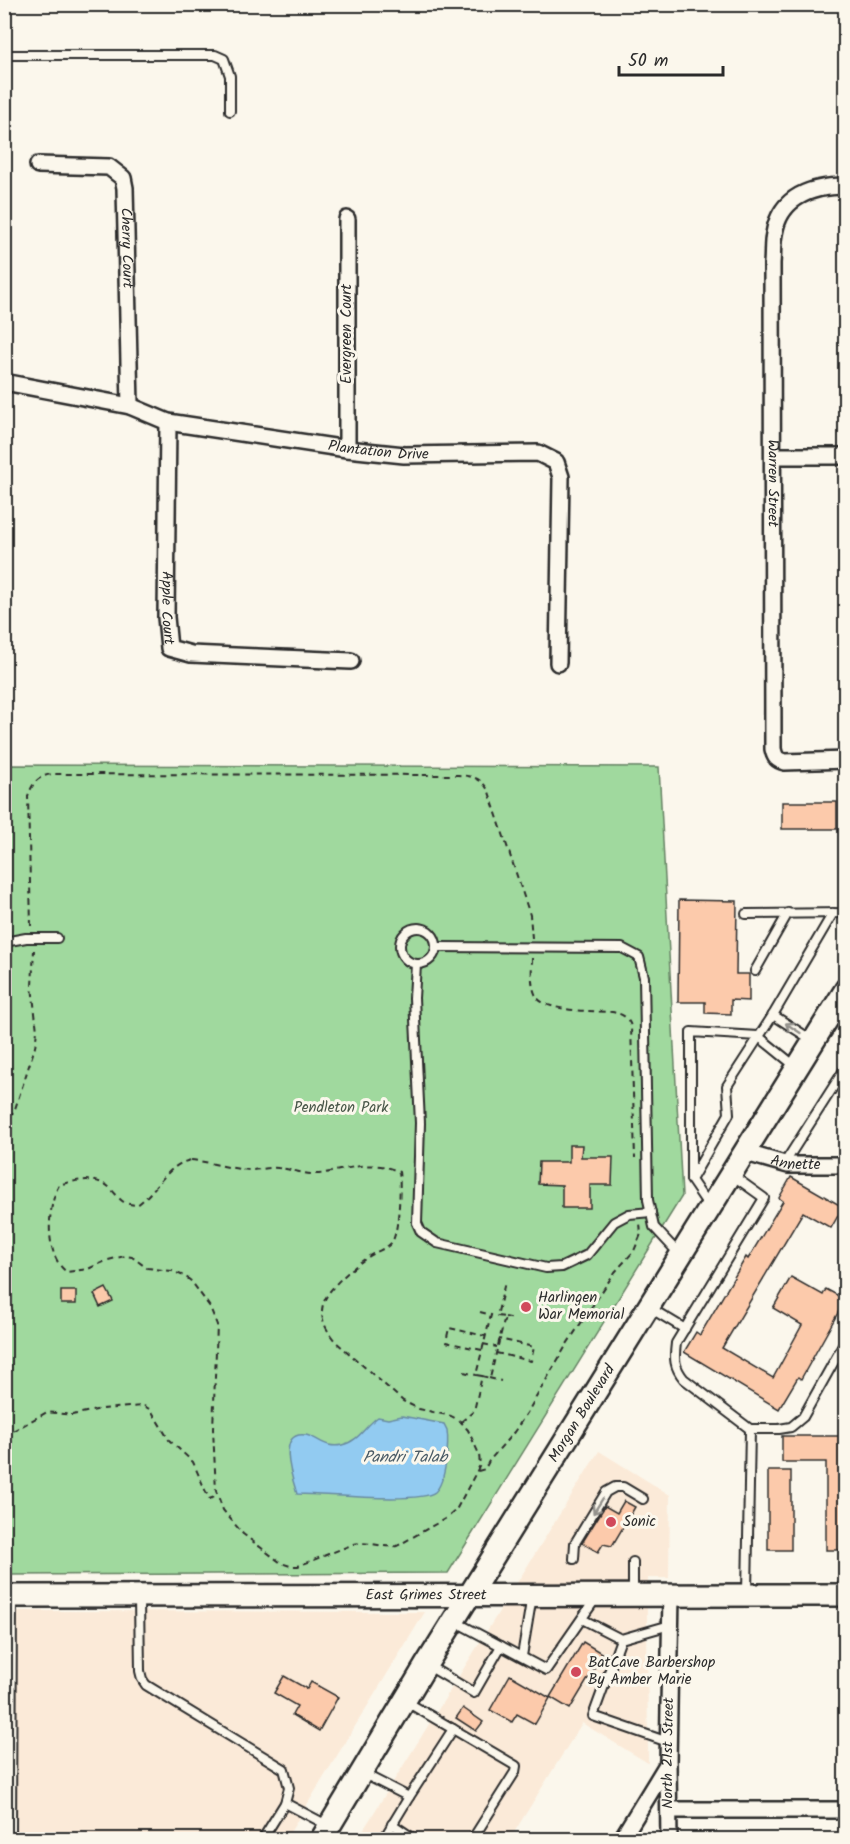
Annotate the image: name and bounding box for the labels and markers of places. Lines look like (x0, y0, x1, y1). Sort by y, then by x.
place label: Harlingen War Memorial (538, 1286, 625, 1327)
marker: Harlingen War Memorial (519, 1300, 533, 1314)
place label: Sonic (623, 1510, 656, 1534)
marker: Sonic (604, 1515, 618, 1529)
place label: BatCave Barbershop By Amber Marie (588, 1651, 715, 1692)
marker: BatCave Barbershop By Amber Marie (569, 1665, 583, 1679)

